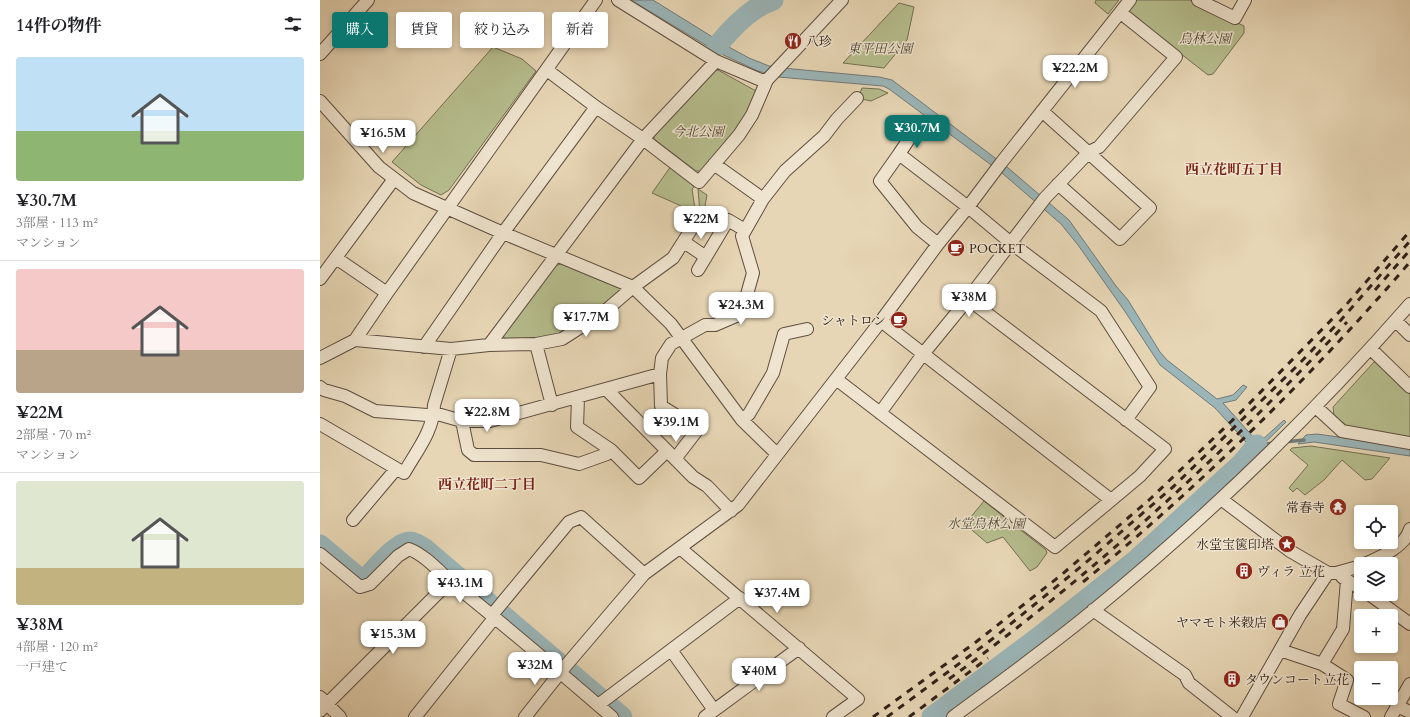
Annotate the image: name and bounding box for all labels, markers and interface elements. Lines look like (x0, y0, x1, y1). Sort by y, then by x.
chip: 購入 (332, 12, 388, 48)
chip: 賃貸 (396, 12, 452, 48)
chip: 絞り込み (460, 12, 544, 48)
chip: 新着 (552, 12, 608, 48)
icon: filters (282, 13, 304, 35)
text: 14件の物件 (16, 14, 101, 37)
park label: 鳥林公園 (1179, 30, 1233, 48)
restaurant icon: 八珍 (783, 31, 803, 51)
place label: 八珍 (806, 33, 832, 51)
park label: 東平田公園 (847, 40, 914, 58)
pin: ¥22.2M (1042, 55, 1108, 89)
text: ¥22.2M (1052, 59, 1098, 77)
icon: home (124, 83, 196, 155)
pin: ¥30.7M (884, 115, 950, 149)
text: ¥30.7M (894, 119, 940, 137)
pin: ¥16.5M (350, 120, 416, 154)
park label: 今北公園 (672, 123, 726, 141)
text: ¥16.5M (360, 124, 406, 142)
district label: 西立花町五丁目 (1185, 160, 1283, 179)
text: ¥30.7M (16, 189, 77, 212)
pin: ¥22M (677, 206, 725, 240)
text: ¥22M (683, 210, 719, 228)
text: 3部屋 · 113 m² (16, 214, 98, 232)
text: マンション (16, 234, 80, 252)
cafe icon: POCKET (946, 238, 966, 258)
place label: POCKET (969, 240, 1026, 258)
pin: ¥38M (945, 284, 993, 318)
text: ¥38M (951, 288, 987, 306)
pin: ¥24.3M (708, 292, 774, 326)
icon: home (124, 295, 196, 367)
text: ¥24.3M (718, 296, 764, 314)
pin: ¥17.7M (553, 304, 619, 338)
text: ¥17.7M (563, 308, 609, 326)
cafe icon: シャトロン (889, 310, 909, 330)
place label: シャトロン (821, 312, 886, 330)
pin: ¥22.8M (454, 399, 520, 433)
text: ¥22M (16, 401, 63, 424)
text: ¥22.8M (464, 403, 510, 421)
pin: ¥39.1M (643, 409, 709, 443)
text: ¥39.1M (653, 413, 699, 431)
text: 2部屋 · 70 m² (16, 426, 91, 444)
text: マンション (16, 446, 80, 464)
district label: 西立花町二丁目 (438, 475, 536, 494)
temple icon: 常春寺 (1328, 497, 1348, 517)
place label: 常春寺 (1286, 499, 1325, 517)
map controls (1354, 505, 1398, 705)
button: locate (1354, 505, 1398, 549)
icon: home (124, 507, 196, 579)
park label: 水堂鳥林公園 (947, 515, 1027, 533)
place icon: 水堂宝篋印塔 (1277, 534, 1297, 554)
place label: 水堂宝篋印塔 (1196, 536, 1274, 554)
button: layers (1354, 557, 1398, 601)
building icon: ヴィラ 立花 (1234, 561, 1254, 581)
place label: ヴィラ 立花 (1257, 563, 1325, 581)
pin: ¥43.1M (427, 570, 493, 604)
text: ¥43.1M (437, 574, 483, 592)
pin: ¥37.4M (744, 580, 810, 614)
text: ¥37.4M (754, 584, 800, 602)
button: + (1354, 609, 1398, 653)
shop icon: ヤマモト米穀店 (1270, 612, 1290, 632)
text: ¥38M (16, 613, 63, 636)
place label: ヤマモト米穀店 (1176, 614, 1267, 632)
pin: ¥15.3M (360, 621, 426, 655)
text: ¥15.3M (370, 625, 416, 643)
text: 4部屋 · 120 m² (16, 638, 98, 656)
pin: ¥32M (511, 652, 559, 686)
text: ¥32M (517, 656, 553, 674)
text: 一戸建て (16, 658, 68, 676)
pin: ¥40M (735, 658, 783, 692)
button: − (1354, 661, 1398, 705)
text: ¥40M (741, 662, 777, 680)
building icon: タウンコート立花 (1222, 669, 1242, 689)
place label: タウンコート立花 (1245, 671, 1349, 689)

